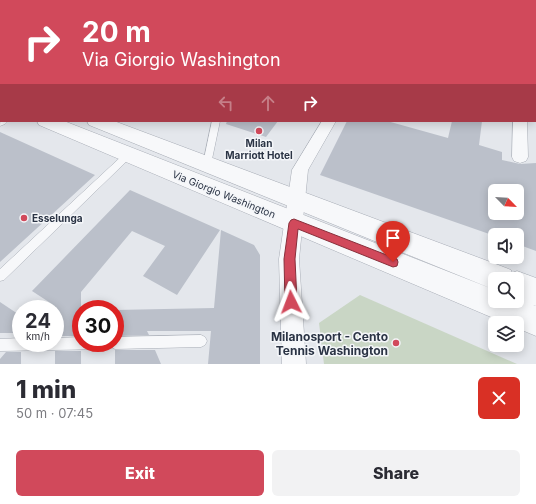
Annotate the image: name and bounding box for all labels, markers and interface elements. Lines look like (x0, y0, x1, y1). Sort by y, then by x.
text: 20 m (82, 15, 151, 49)
icon: right (16, 16, 68, 68)
text: Via Giorgio Washington (82, 49, 281, 70)
icon: left (215, 92, 237, 114)
icon: ahead (257, 92, 279, 114)
icon: right (299, 92, 321, 114)
marker: Milan Marriott Hotel (254, 126, 264, 136)
place label: Milan Marriott Hotel (225, 137, 293, 161)
street label: Via Giorgio Washington (171, 168, 277, 220)
north arrow (488, 184, 524, 220)
map controls (488, 184, 524, 352)
place label: Esselunga (32, 212, 83, 225)
marker: Esselunga (19, 213, 29, 223)
pin (376, 221, 410, 262)
icon: arrive (382, 227, 404, 249)
button: sound (488, 228, 524, 264)
button: search (488, 272, 524, 308)
position arrow (270, 281, 312, 323)
speed limit sign: 30 (72, 300, 124, 352)
text: 24 (25, 309, 51, 333)
button: layers (488, 316, 524, 352)
place label: Milanosport - Cento Tennis Washington (271, 329, 388, 358)
text: km/h (26, 330, 50, 342)
marker: Milanosport - Cento Tennis Washington (391, 338, 401, 348)
text: 1 min (16, 375, 76, 404)
button: close (478, 377, 520, 419)
text: 50 m · 07:45 (16, 405, 93, 421)
button: Exit (16, 450, 264, 496)
button: Share (272, 450, 520, 496)

